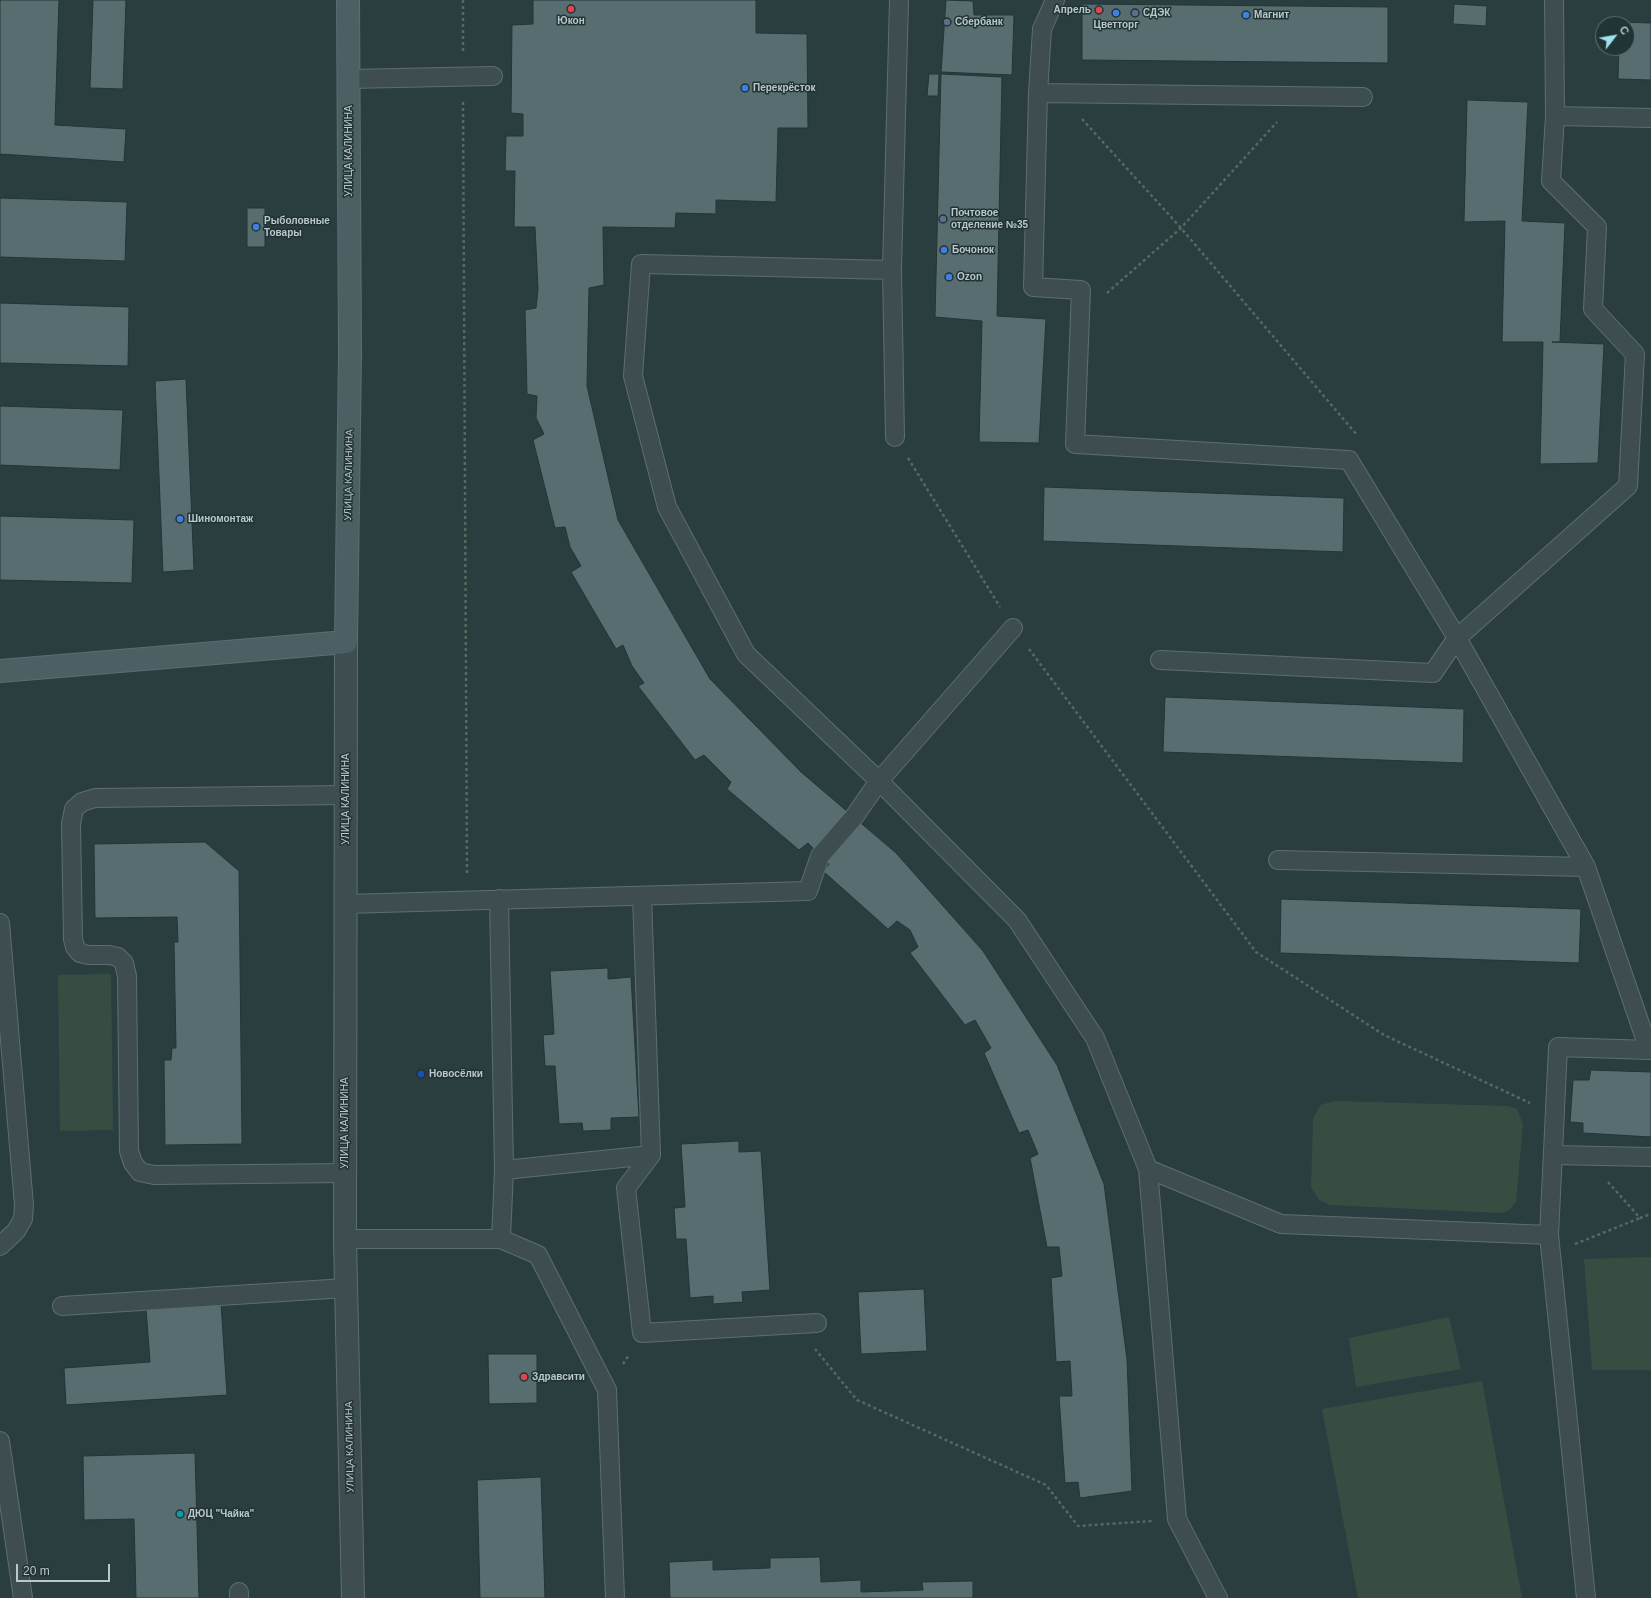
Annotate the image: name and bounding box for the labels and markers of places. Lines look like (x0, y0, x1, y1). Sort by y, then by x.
marker: Юкон (566, 4, 576, 14)
place label: Апрель (1054, 4, 1091, 16)
marker: Апрель (1094, 5, 1104, 15)
place label: СДЭК (1143, 7, 1170, 19)
marker: Цветторг (1111, 8, 1121, 18)
marker: СДЭК (1130, 8, 1140, 18)
place label: Магнит (1254, 9, 1289, 21)
marker: Магнит (1241, 10, 1251, 20)
place label: Юкон (557, 15, 585, 27)
place label: Сбербанк (955, 16, 1003, 28)
marker: Сбербанк (942, 17, 952, 27)
place label: Цветторг (1094, 19, 1138, 31)
place label: Перекрёсток (753, 82, 816, 94)
marker: Перекрёсток (740, 83, 750, 93)
place label: Почтовое отделение №35 (951, 207, 1028, 230)
marker: Почтовое отделение №35 (938, 214, 948, 224)
place label: Рыболовные Товары (264, 215, 330, 238)
marker: Рыболовные Товары (251, 222, 261, 232)
place label: Бочонок (952, 244, 994, 256)
marker: Бочонок (939, 245, 949, 255)
place label: Ozon (957, 271, 982, 283)
marker: Ozon (944, 272, 954, 282)
place label: Шиномонтаж (188, 513, 253, 525)
marker: Шиномонтаж (175, 514, 185, 524)
place label: Новосёлки (429, 1068, 483, 1080)
marker: Новосёлки (416, 1069, 426, 1079)
place label: Здравсити (532, 1371, 585, 1383)
marker: Здравсити (519, 1372, 529, 1382)
place label: ДЮЦ "Чайка" (188, 1508, 254, 1520)
marker: ДЮЦ "Чайка" (175, 1509, 185, 1519)

